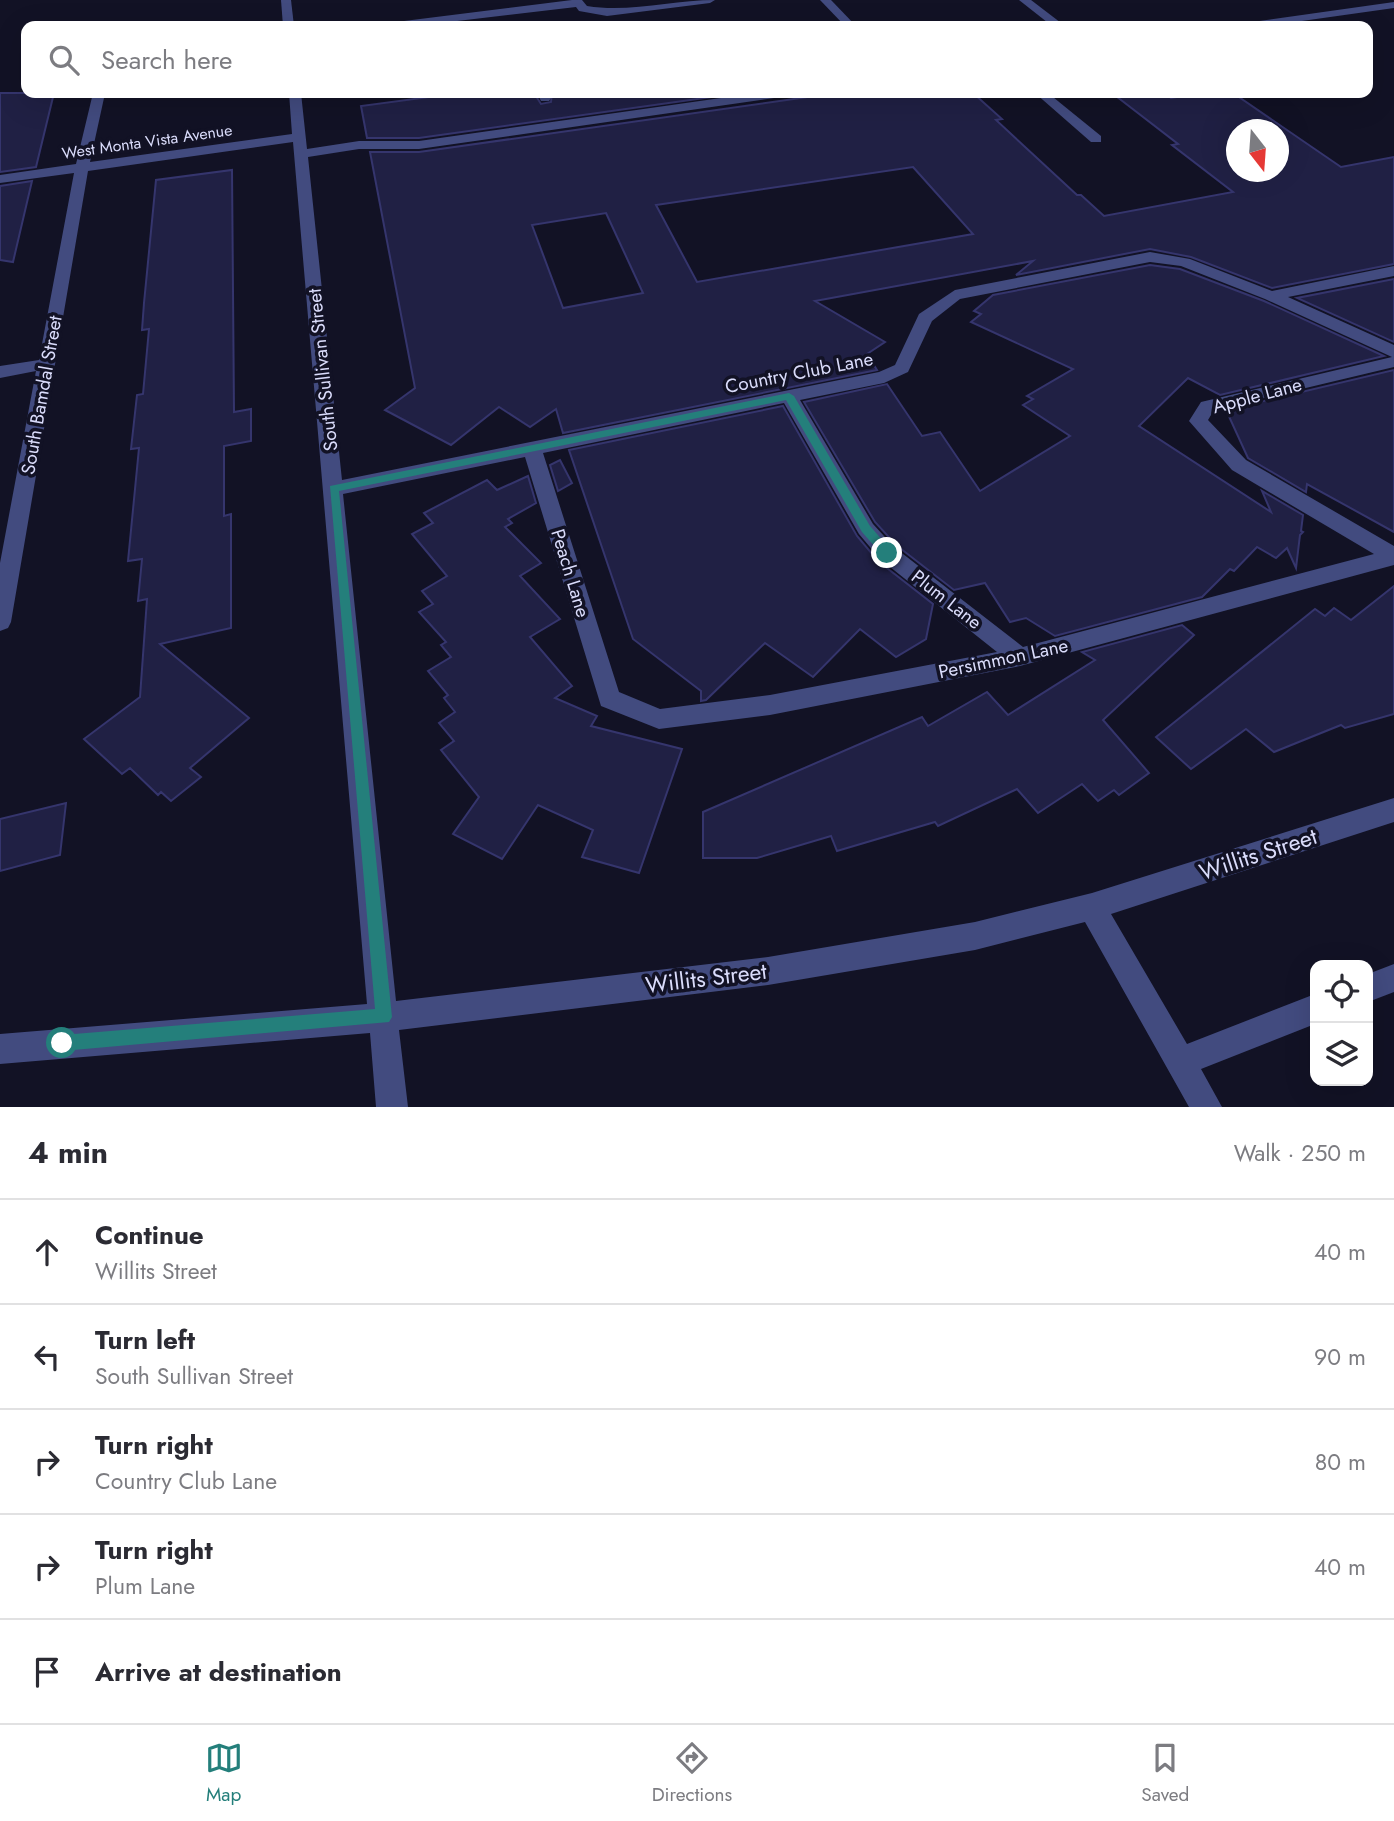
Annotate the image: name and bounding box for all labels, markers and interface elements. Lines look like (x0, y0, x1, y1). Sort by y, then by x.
search box (21, 21, 1373, 98)
icon: search (45, 41, 83, 79)
text: Search here (101, 41, 233, 79)
street label: West Monta Vista Avenue (60, 118, 234, 165)
north arrow (1226, 119, 1289, 182)
street label: South Sullivan Street (300, 287, 344, 453)
street label: South Bamdal Street (14, 313, 69, 477)
street label: Country Club Lane (723, 345, 876, 400)
street label: Apple Lane (1209, 371, 1305, 420)
street label: Peach Lane (544, 526, 597, 621)
route end (871, 537, 902, 568)
street label: Plum Lane (906, 563, 988, 636)
street label: Persimmon Lane (936, 632, 1071, 685)
street label: Willits Street (1195, 819, 1322, 889)
street label: Willits Street (643, 954, 769, 1002)
map controls (1310, 960, 1373, 1086)
button: locate (1310, 960, 1373, 1023)
button: layers (1310, 1023, 1373, 1086)
route start (46, 1027, 77, 1058)
text: 4 min (28, 1131, 108, 1174)
text: Walk · 250 m (1234, 1136, 1366, 1170)
text: Continue (95, 1216, 204, 1254)
icon: ahead (28, 1233, 66, 1271)
text: 40 m (1314, 1235, 1366, 1269)
text: Willits Street (95, 1254, 217, 1288)
text: Turn left (95, 1321, 195, 1359)
icon: left (28, 1338, 66, 1376)
text: 90 m (1314, 1340, 1366, 1374)
text: South Sullivan Street (95, 1359, 293, 1393)
text: Turn right (95, 1426, 213, 1464)
icon: right (28, 1443, 66, 1481)
text: 80 m (1315, 1445, 1366, 1479)
text: Country Club Lane (95, 1464, 277, 1498)
text: Turn right (95, 1531, 213, 1569)
icon: right (28, 1548, 66, 1586)
text: 40 m (1314, 1550, 1366, 1584)
text: Plum Lane (95, 1569, 195, 1603)
icon: arrive (28, 1653, 66, 1691)
text: Arrive at destination (95, 1653, 342, 1691)
tab: Map (205, 1739, 243, 1808)
tab: Directions (652, 1739, 732, 1808)
tab: Saved (1141, 1739, 1189, 1808)

